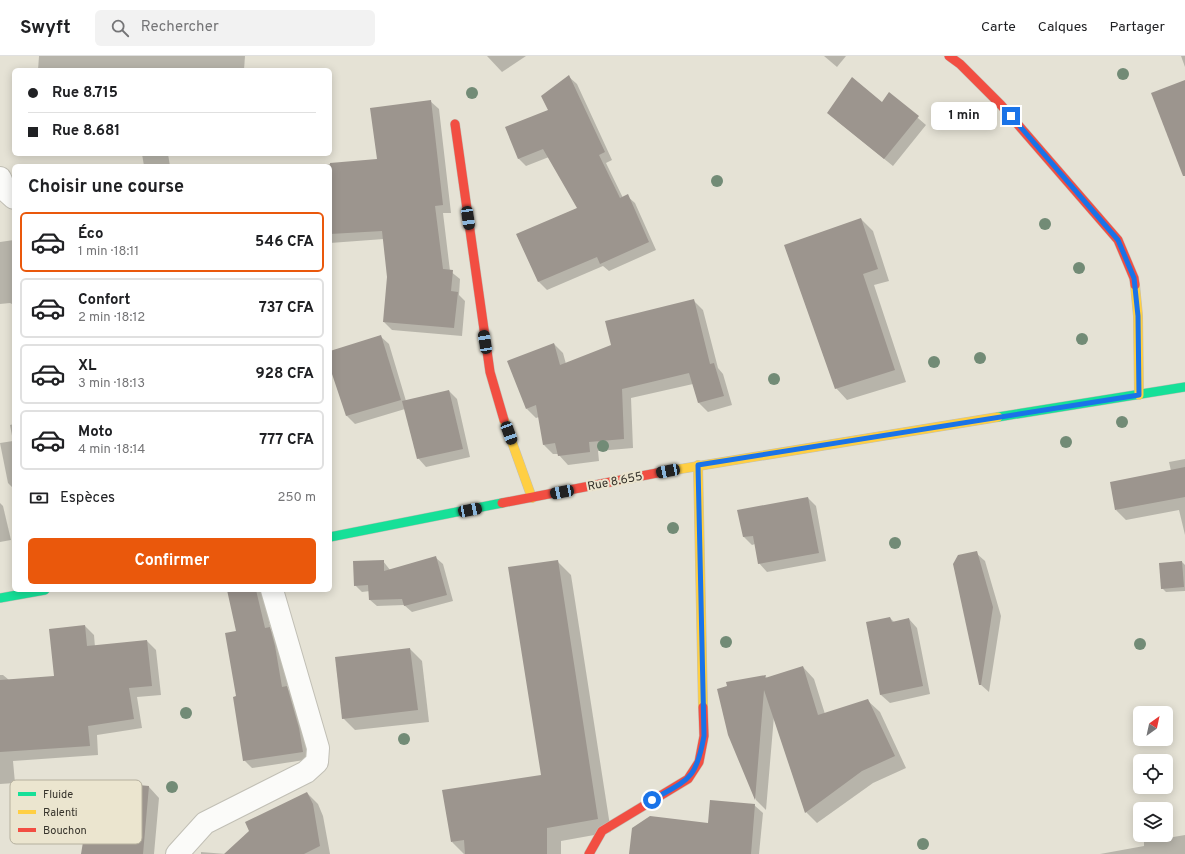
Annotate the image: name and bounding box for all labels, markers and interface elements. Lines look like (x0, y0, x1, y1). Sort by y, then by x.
search box (95, 10, 375, 46)
text: Swyft (20, 16, 71, 40)
icon: search (109, 17, 131, 39)
text: Rechercher (141, 18, 219, 37)
text: Carte (981, 19, 1016, 36)
text: Calques (1038, 19, 1088, 36)
text: Partager (1110, 19, 1165, 36)
text: Rue 8.715 (52, 84, 118, 103)
callout: 1 min (931, 102, 997, 130)
route end (1002, 107, 1020, 125)
text: 1 min (948, 108, 980, 124)
text: Rue 8.681 (52, 122, 120, 141)
text: Choisir une course (28, 176, 184, 199)
car (460, 205, 476, 231)
icon: car (30, 224, 66, 260)
text: Éco (78, 225, 103, 244)
text: 546 CFA (255, 233, 314, 252)
text: 1 min · 18:11 (78, 244, 139, 260)
icon: car (30, 290, 66, 326)
text: Confort (78, 291, 130, 310)
text: 737 CFA (259, 299, 314, 318)
text: 2 min · 18:12 (78, 310, 145, 326)
car (477, 329, 493, 355)
icon: car (30, 356, 66, 392)
text: XL (78, 357, 96, 376)
text: 928 CFA (256, 365, 314, 384)
text: 3 min · 18:13 (78, 376, 145, 392)
car (499, 420, 519, 446)
icon: car (30, 422, 66, 458)
text: Moto (78, 423, 113, 442)
text: 777 CFA (259, 431, 314, 450)
text: 4 min · 18:14 (78, 442, 145, 458)
car (655, 463, 681, 479)
street label: Rue 8.655 (586, 469, 644, 495)
car (549, 484, 575, 500)
icon: cash (28, 487, 50, 509)
text: Espèces (60, 489, 115, 508)
text: 250 m (278, 490, 316, 506)
car (457, 502, 483, 518)
button: Confirmer (28, 538, 316, 584)
north arrow (1133, 706, 1173, 746)
map controls (1133, 706, 1173, 842)
button: locate (1133, 754, 1173, 794)
legend (10, 780, 142, 844)
text: Fluide (43, 788, 73, 802)
route start (643, 791, 661, 809)
button: layers (1133, 802, 1173, 842)
text: Ralenti (43, 806, 78, 820)
text: Bouchon (43, 824, 87, 838)

